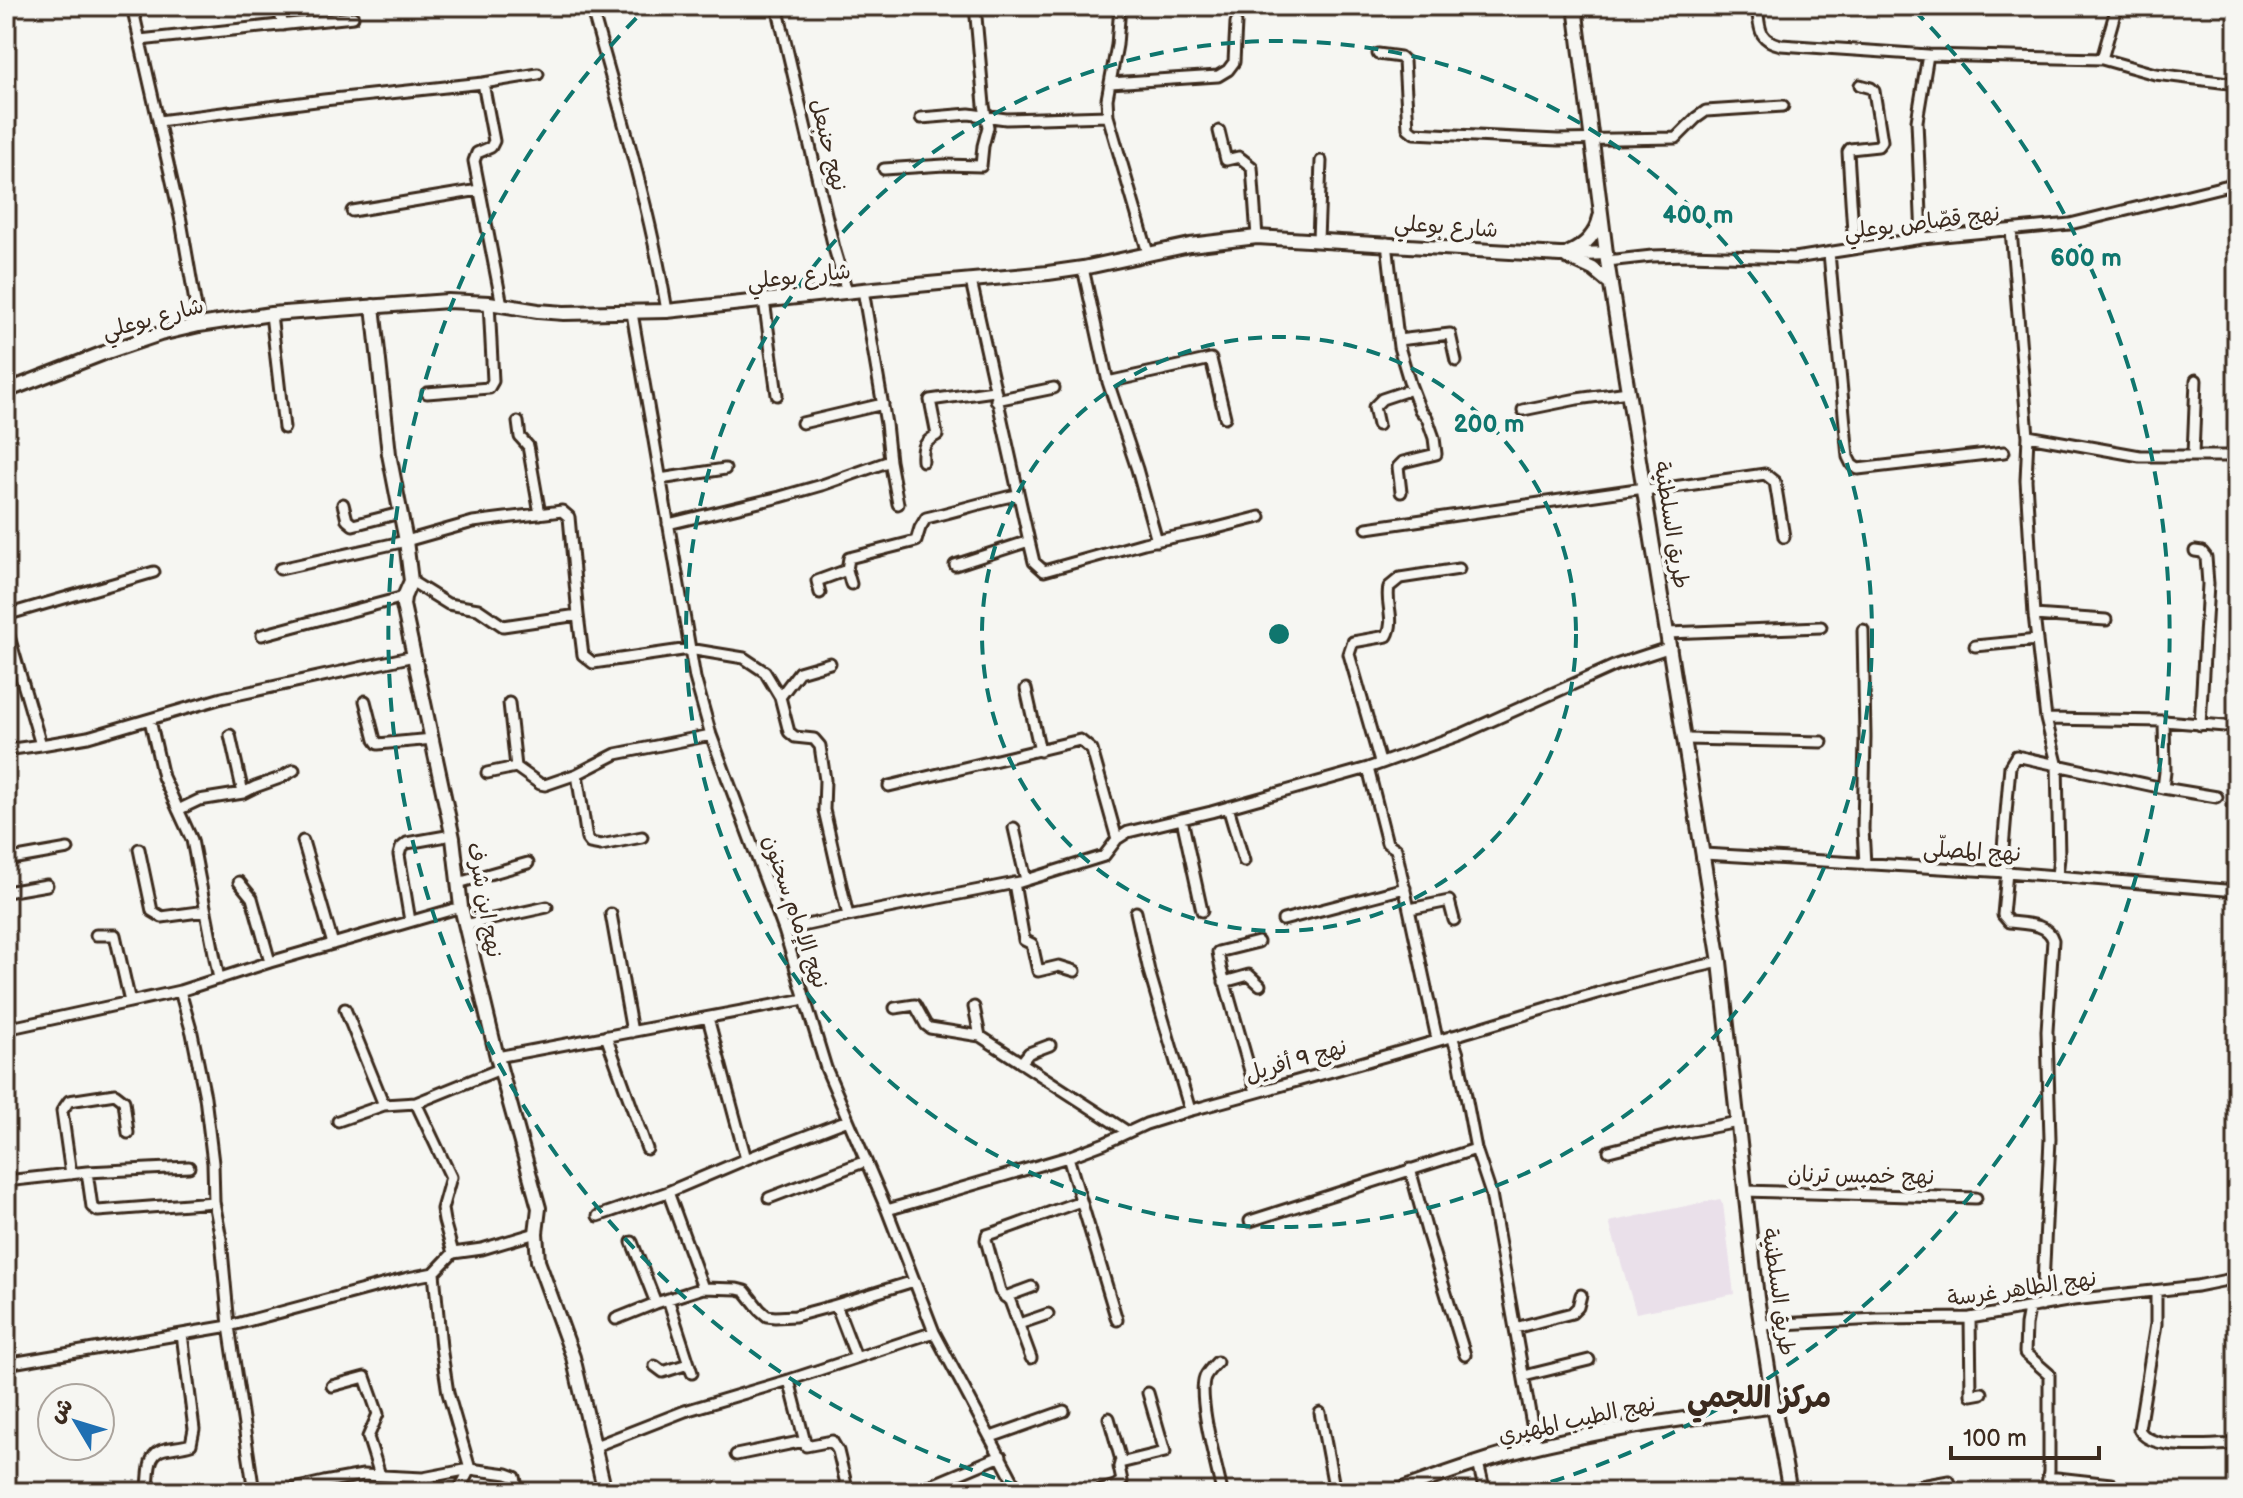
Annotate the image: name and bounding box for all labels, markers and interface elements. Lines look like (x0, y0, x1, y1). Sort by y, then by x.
street label: نهج حنبعل (803, 96, 852, 194)
street label: نهج قصّاص بوعلي (1842, 200, 2002, 251)
text: 400 m (1663, 201, 1734, 230)
street label: شارع بوعلي (1393, 210, 1499, 249)
text: 600 m (2050, 244, 2122, 273)
street label: شارع بوعلي (746, 258, 853, 301)
street label: شارع بوعلي (99, 293, 208, 350)
text: 200 m (1454, 410, 1524, 439)
street label: طريق السلطنية (1648, 459, 1694, 591)
centre of rings (1265, 620, 1293, 648)
street label: نهج الإمام سحنون (754, 832, 834, 993)
street label: نهج المصلّى (1922, 833, 2022, 869)
street label: نهج ابن شرف (460, 840, 507, 960)
street label: نهج 9 أفريل (1242, 1033, 1350, 1089)
street label: نهج خميس ترنان (1787, 1161, 1935, 1192)
street label: طريق السلطنية (1756, 1226, 1800, 1358)
street label: نهج الطاهر غرسة (1946, 1265, 2098, 1314)
district label: مركز اللجمي (1687, 1380, 1831, 1423)
north arrow (36, 1382, 116, 1462)
street label: نهج الطيب المهيري (1496, 1390, 1659, 1452)
text: ش (43, 1393, 80, 1428)
scale bar (1951, 1410, 2099, 1460)
text: 100 m (1963, 1424, 2027, 1453)

